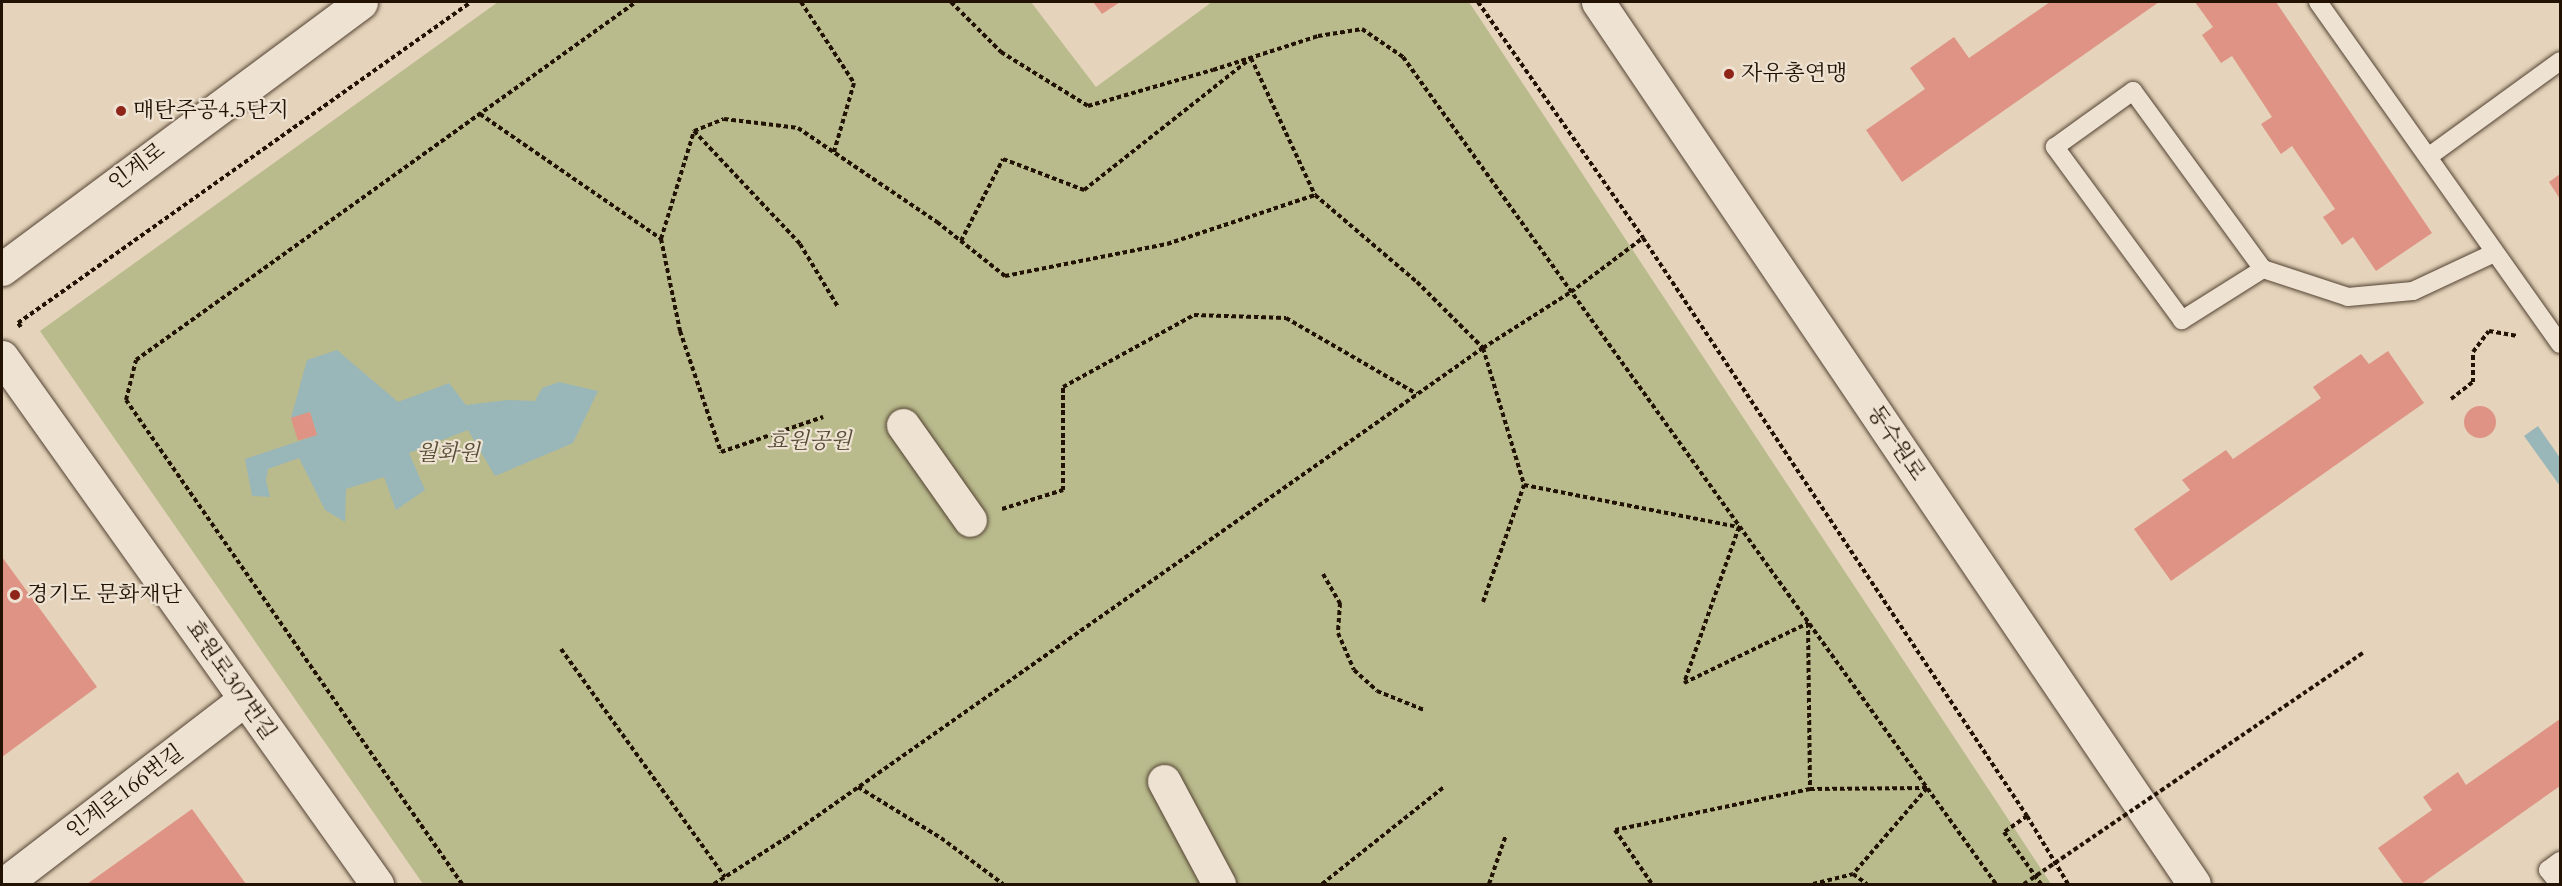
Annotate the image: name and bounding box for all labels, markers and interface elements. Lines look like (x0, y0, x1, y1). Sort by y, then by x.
place label: 자유총연맹 (1741, 61, 1847, 87)
marker: 자유총연맹 (1722, 67, 1736, 81)
place label: 매탄주공4.5단지 (133, 98, 289, 124)
marker: 매탄주공4.5단지 (114, 104, 128, 118)
street label: 인계로 (104, 137, 170, 197)
street label: 동수원로 (1861, 400, 1931, 486)
park label: 효원공원 (766, 429, 852, 455)
park label: 월화원 (416, 441, 480, 467)
place label: 경기도 문화재단 (27, 582, 182, 608)
marker: 경기도 문화재단 (8, 588, 22, 602)
street label: 효원로307번길 (180, 615, 282, 745)
street label: 인계로166번길 (61, 739, 189, 845)

